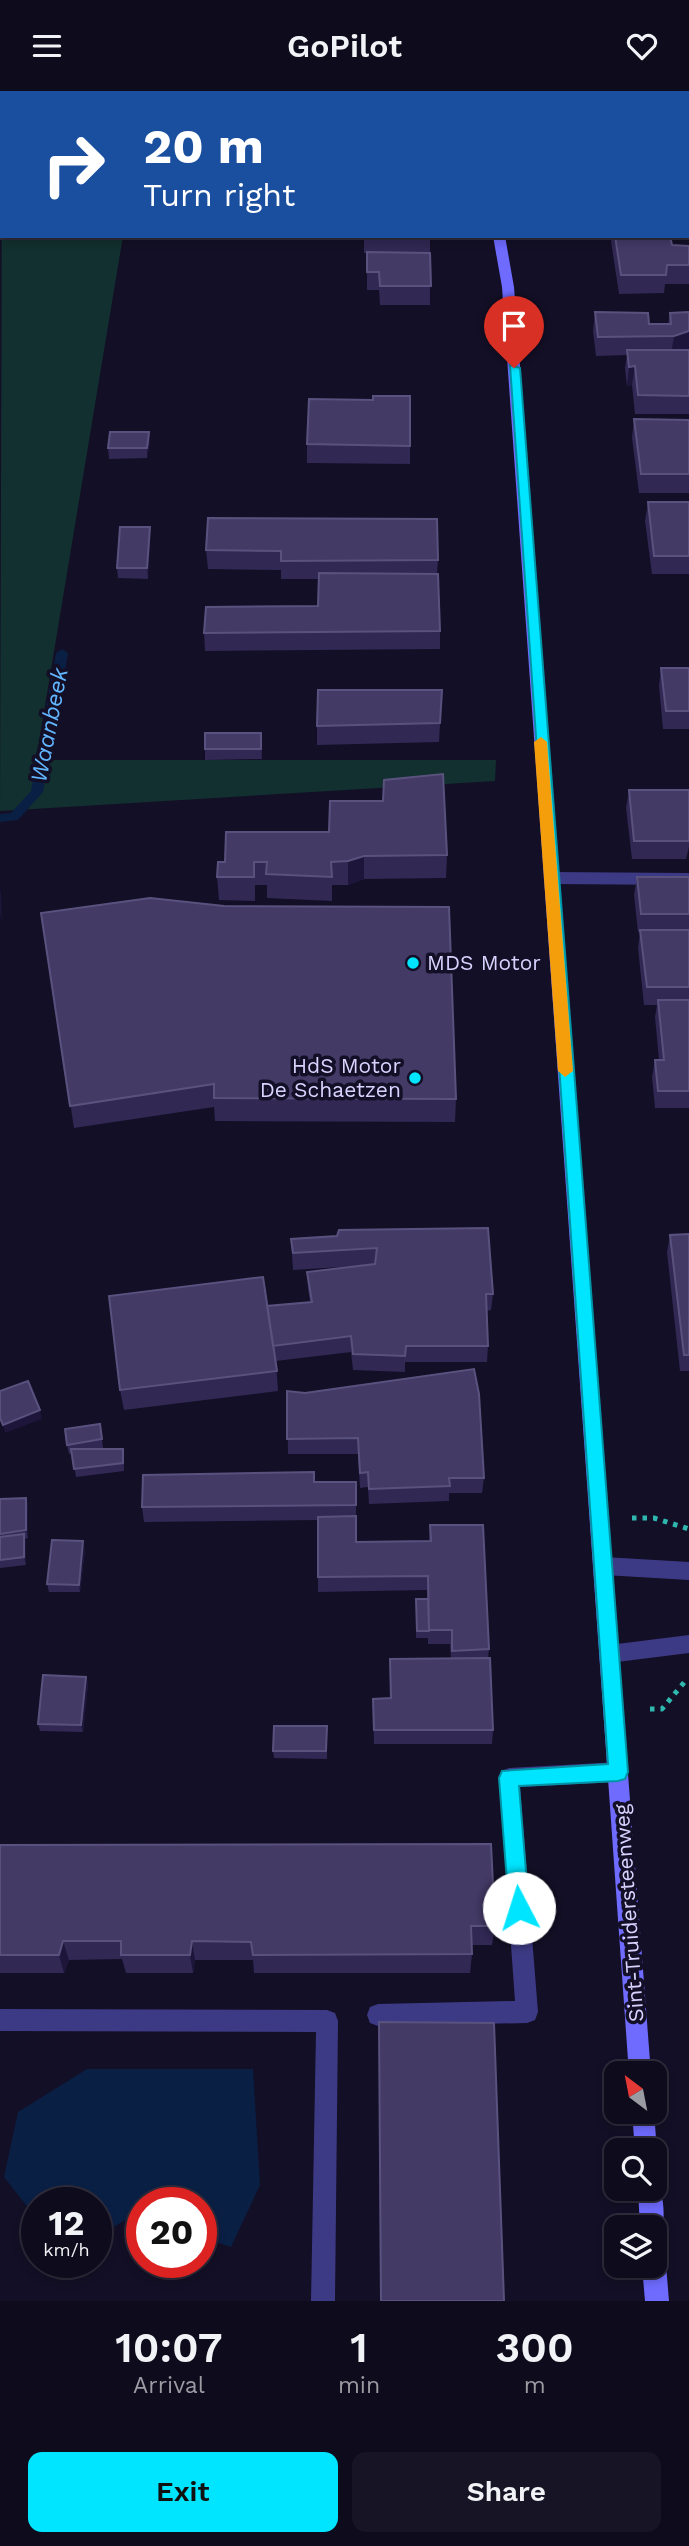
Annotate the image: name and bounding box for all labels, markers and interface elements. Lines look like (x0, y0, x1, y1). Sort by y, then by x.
icon: menu (28, 27, 66, 65)
text: GoPilot (287, 27, 402, 65)
icon: heart (623, 27, 661, 65)
text: 20 m (143, 117, 264, 175)
icon: right (28, 119, 119, 210)
text: Turn right (143, 176, 295, 214)
pin (484, 296, 544, 368)
icon: arrive (495, 307, 533, 345)
water label: Waanbeek (25, 664, 74, 785)
place label: MDS Motor (427, 950, 541, 975)
marker: MDS Motor (405, 955, 421, 971)
place label: HdS Motor De Schaetzen (260, 1053, 401, 1102)
marker: HdS Motor De Schaetzen (407, 1070, 423, 1086)
street label: Sint-Truidersteenweg (608, 1802, 649, 2023)
position arrow (482, 1871, 556, 1945)
north arrow (604, 2061, 667, 2125)
map controls (604, 2061, 667, 2278)
button: search (604, 2138, 667, 2201)
speed limit sign: 20 (126, 2187, 217, 2278)
text: 12 (49, 2202, 84, 2244)
button: layers (604, 2215, 667, 2278)
text: km/h (43, 2239, 90, 2260)
text: 10:07 (115, 2323, 223, 2372)
text: 1 (350, 2323, 368, 2372)
text: 300 (496, 2323, 574, 2372)
text: Arrival (133, 2372, 205, 2399)
text: min (338, 2372, 380, 2399)
text: m (524, 2372, 546, 2399)
button: Exit (28, 2452, 338, 2532)
button: Share (352, 2452, 661, 2532)

